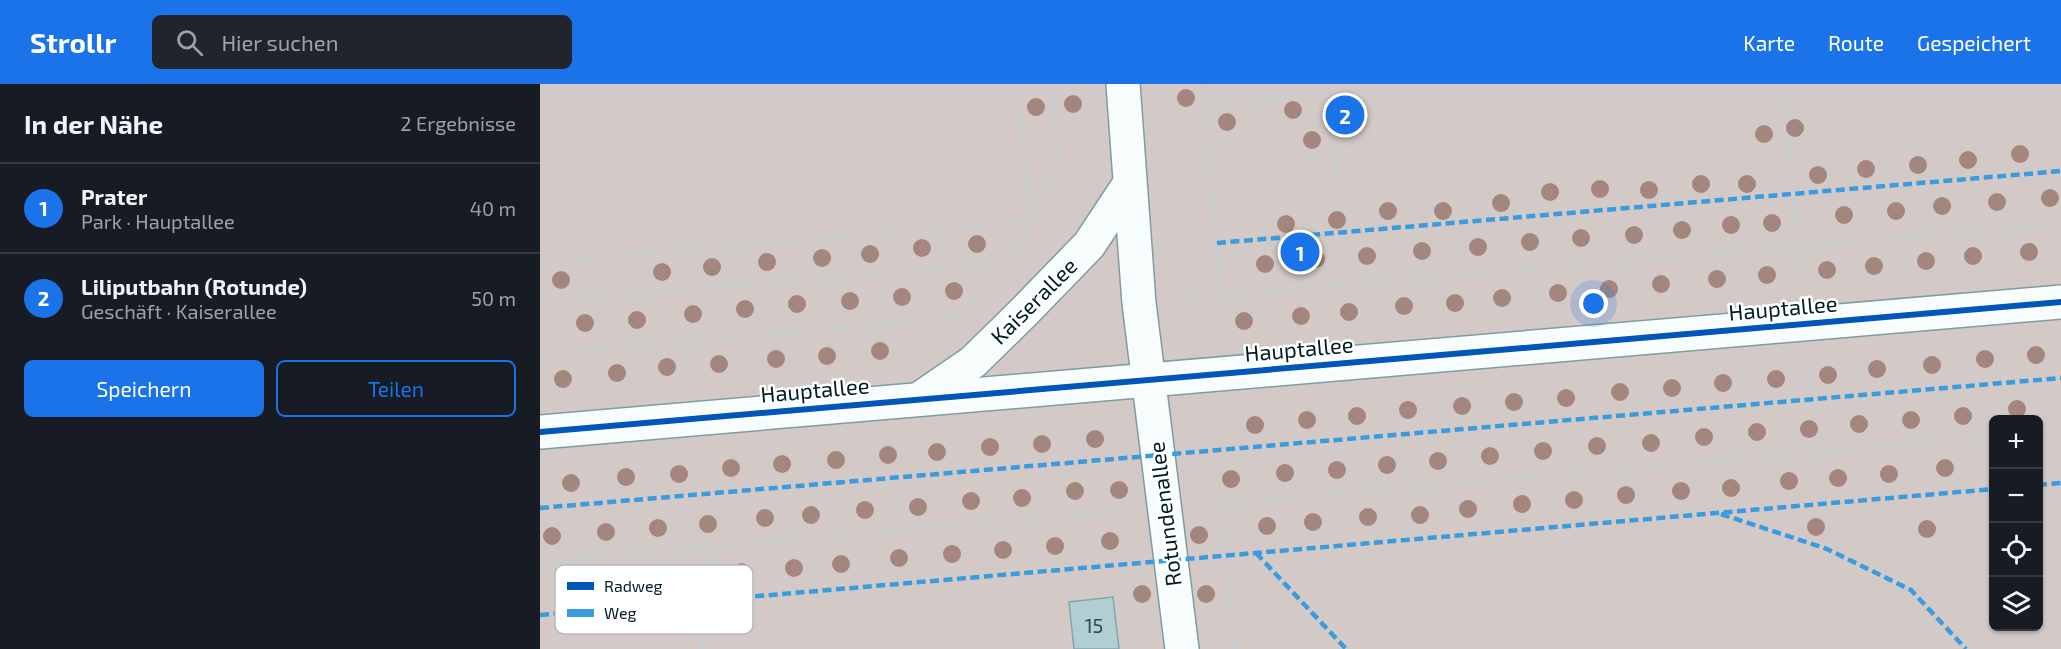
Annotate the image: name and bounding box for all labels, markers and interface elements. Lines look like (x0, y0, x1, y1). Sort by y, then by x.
search box (152, 15, 572, 69)
text: Strollr (30, 25, 116, 59)
icon: search (173, 26, 206, 59)
text: Hier suchen (221, 29, 338, 55)
text: Karte (1743, 30, 1795, 55)
text: Route (1828, 30, 1884, 55)
text: Gespeichert (1917, 30, 2031, 55)
pin: 2 (1326, 93, 1364, 138)
text: In der Nähe (24, 108, 163, 139)
text: 2 Ergebnisse (400, 111, 516, 135)
text: Prater (81, 183, 147, 209)
text: 1 (39, 196, 48, 220)
text: 40 m (470, 196, 516, 220)
text: Park · Hauptallee (81, 209, 235, 233)
pin: 1 (1280, 230, 1320, 274)
street label: Kaiserallee (985, 252, 1082, 349)
text: Liliputbahn (Rotunde) (81, 273, 307, 299)
text: 2 (38, 286, 49, 310)
text: 50 m (471, 286, 516, 310)
your location (1579, 289, 1608, 318)
street label: Hauptallee (1727, 289, 1838, 325)
text: Geschäft · Kaiserallee (81, 299, 277, 323)
street label: Hauptallee (1243, 330, 1354, 366)
button: Speichern (24, 360, 264, 417)
button: Teilen (276, 360, 516, 417)
street label: Hauptallee (759, 371, 870, 407)
map controls (1989, 415, 2043, 631)
button: + (1989, 415, 2043, 469)
street label: Rotundenallee (1142, 440, 1186, 588)
button: − (1989, 469, 2043, 523)
button: locate (1989, 523, 2043, 577)
legend (555, 565, 753, 634)
text: Radweg (604, 576, 663, 595)
button: layers (1989, 577, 2043, 631)
text: Weg (604, 603, 636, 622)
house number: 15 (1085, 613, 1103, 637)

